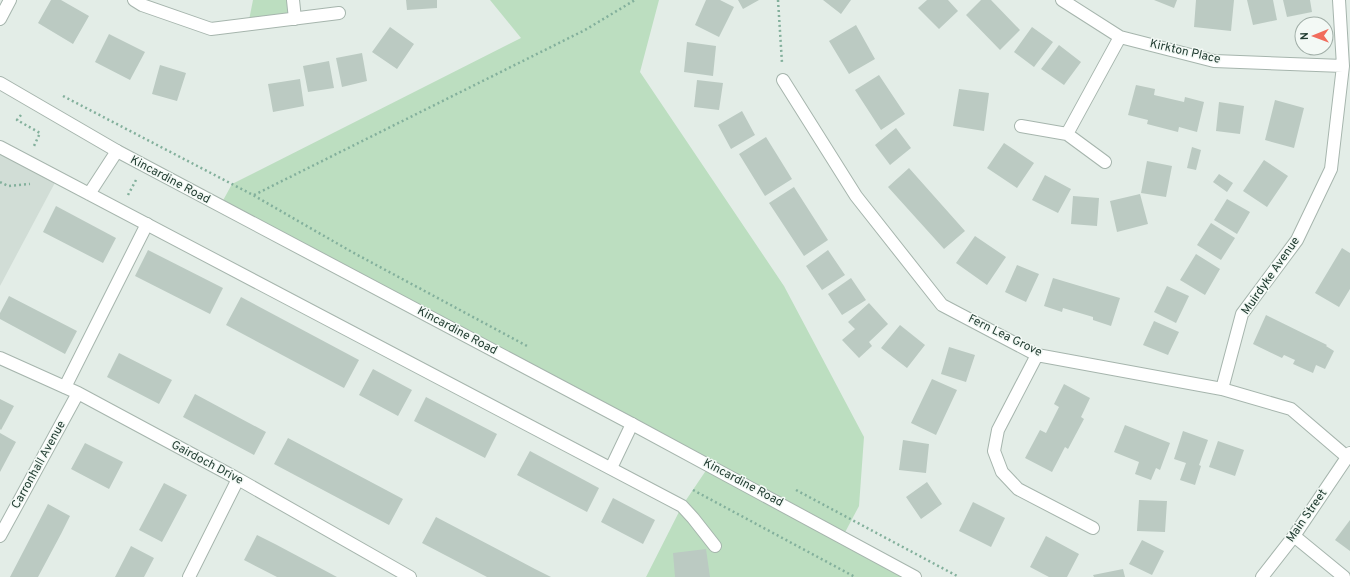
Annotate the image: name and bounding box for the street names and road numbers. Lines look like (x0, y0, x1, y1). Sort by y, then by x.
street label: Kirkton Place (1148, 36, 1222, 68)
street label: Kincardine Road (127, 152, 213, 208)
street label: Muirdyke Avenue (1238, 234, 1304, 318)
street label: Kincardine Road (414, 303, 500, 359)
street label: Fern Lea Grove (965, 311, 1045, 361)
street label: Carronhall Avenue (8, 418, 70, 512)
street label: Gairdoch Drive (168, 437, 246, 489)
street label: Kincardine Road (700, 455, 786, 511)
street label: Main Street (1283, 486, 1331, 546)

